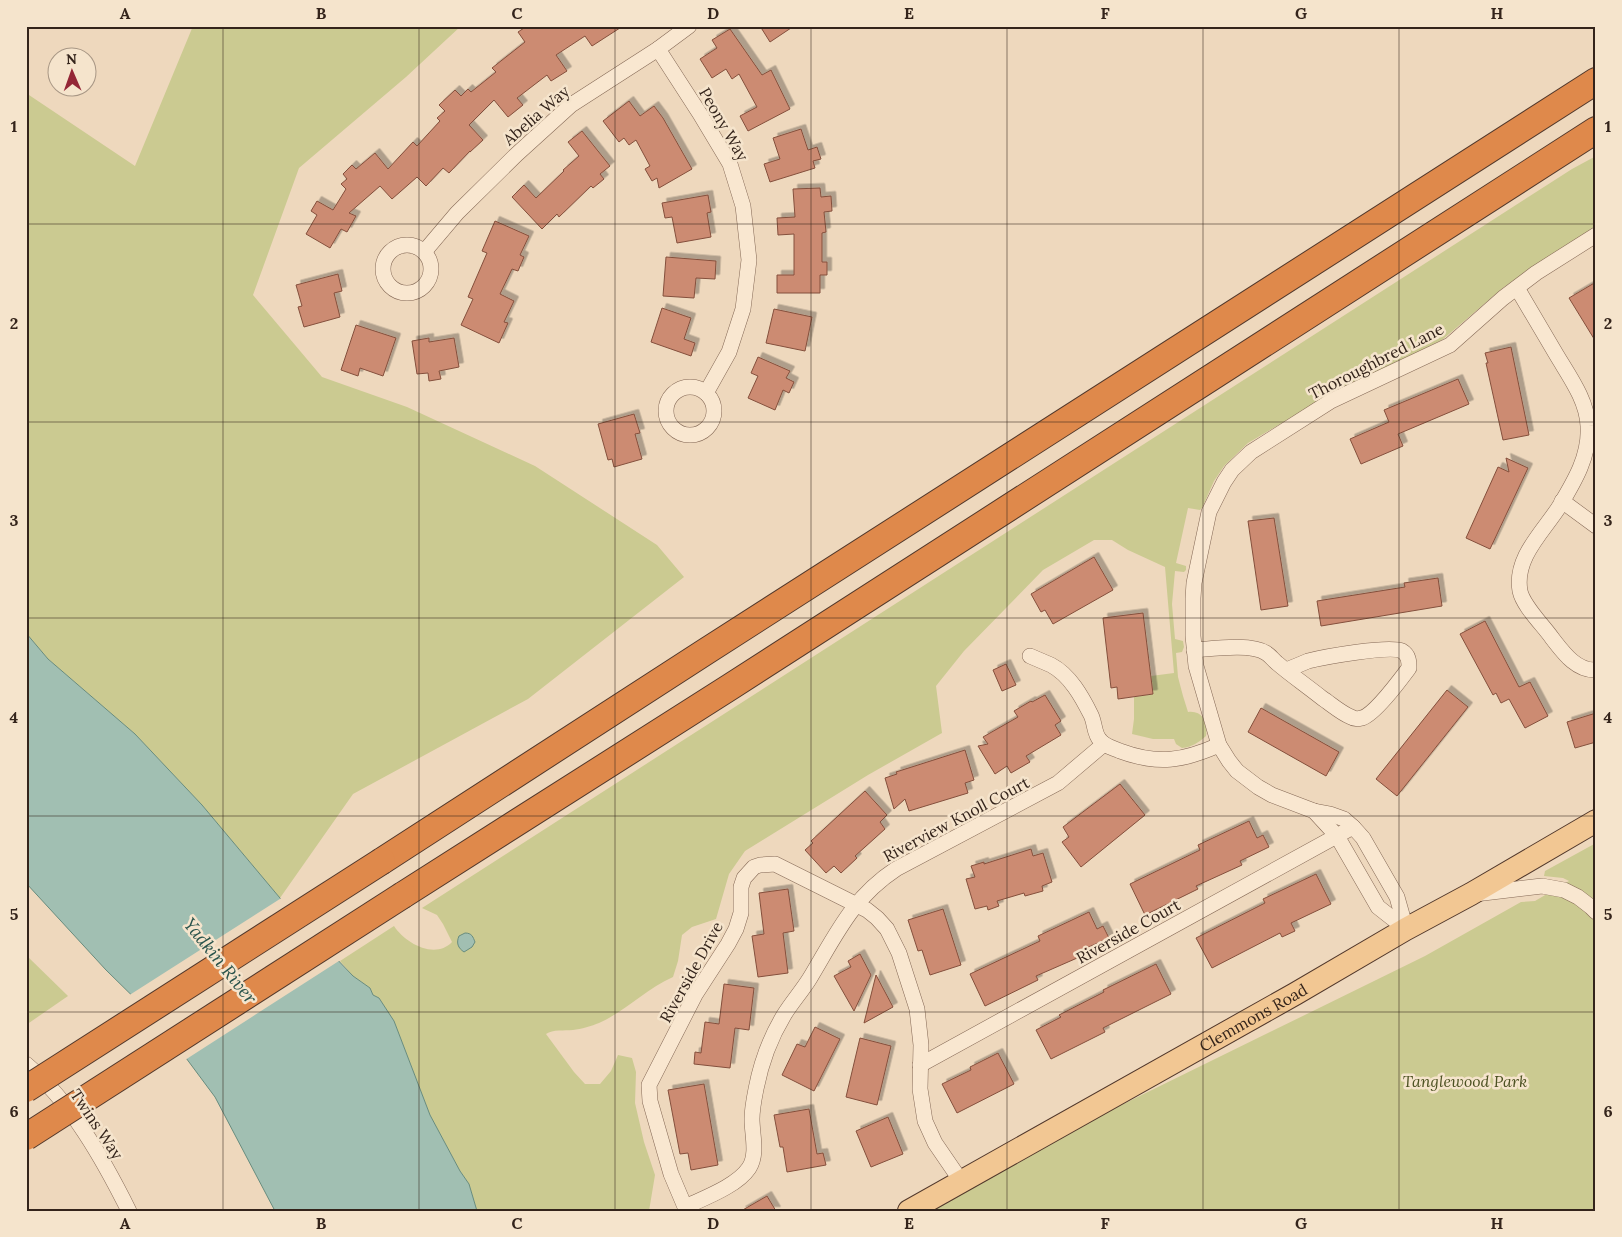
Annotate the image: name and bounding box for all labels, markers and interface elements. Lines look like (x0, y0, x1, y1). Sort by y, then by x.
text: A (120, 3, 131, 23)
text: B (316, 3, 327, 23)
text: C (511, 3, 523, 23)
text: D (707, 3, 719, 23)
text: E (904, 3, 914, 23)
text: F (1100, 3, 1110, 23)
text: G (1295, 3, 1307, 23)
text: H (1491, 3, 1504, 23)
north arrow (48, 48, 98, 98)
text: N (66, 50, 77, 68)
street label: Abelia Way (498, 80, 574, 150)
street label: Peony Way (695, 84, 753, 165)
text: 1 (11, 116, 17, 136)
text: 1 (1605, 116, 1611, 136)
text: 2 (10, 313, 18, 333)
text: 2 (1604, 313, 1612, 333)
street label: Thoroughbred Lane (1305, 318, 1447, 404)
text: 3 (10, 510, 19, 530)
text: 3 (1604, 510, 1613, 530)
text: 4 (10, 707, 19, 727)
text: 4 (1604, 707, 1613, 727)
street label: Riverview Knoll Court (879, 772, 1033, 866)
street label: Riverside Court (1072, 894, 1184, 968)
text: 5 (10, 904, 19, 924)
text: 5 (1604, 904, 1613, 924)
water label: Yadkin River (179, 913, 263, 1009)
street label: Riverside Drive (655, 918, 727, 1026)
street label: Clemmons Road (1196, 979, 1311, 1056)
park label: Tanglewood Park (1403, 1071, 1527, 1091)
street label: Twins Way (66, 1085, 128, 1164)
text: 6 (9, 1101, 19, 1121)
text: 6 (1603, 1101, 1613, 1121)
text: A (120, 1213, 131, 1233)
text: B (316, 1213, 327, 1233)
text: C (511, 1213, 523, 1233)
text: D (707, 1213, 719, 1233)
text: E (904, 1213, 914, 1233)
text: F (1100, 1213, 1110, 1233)
text: G (1295, 1213, 1307, 1233)
text: H (1491, 1213, 1504, 1233)

